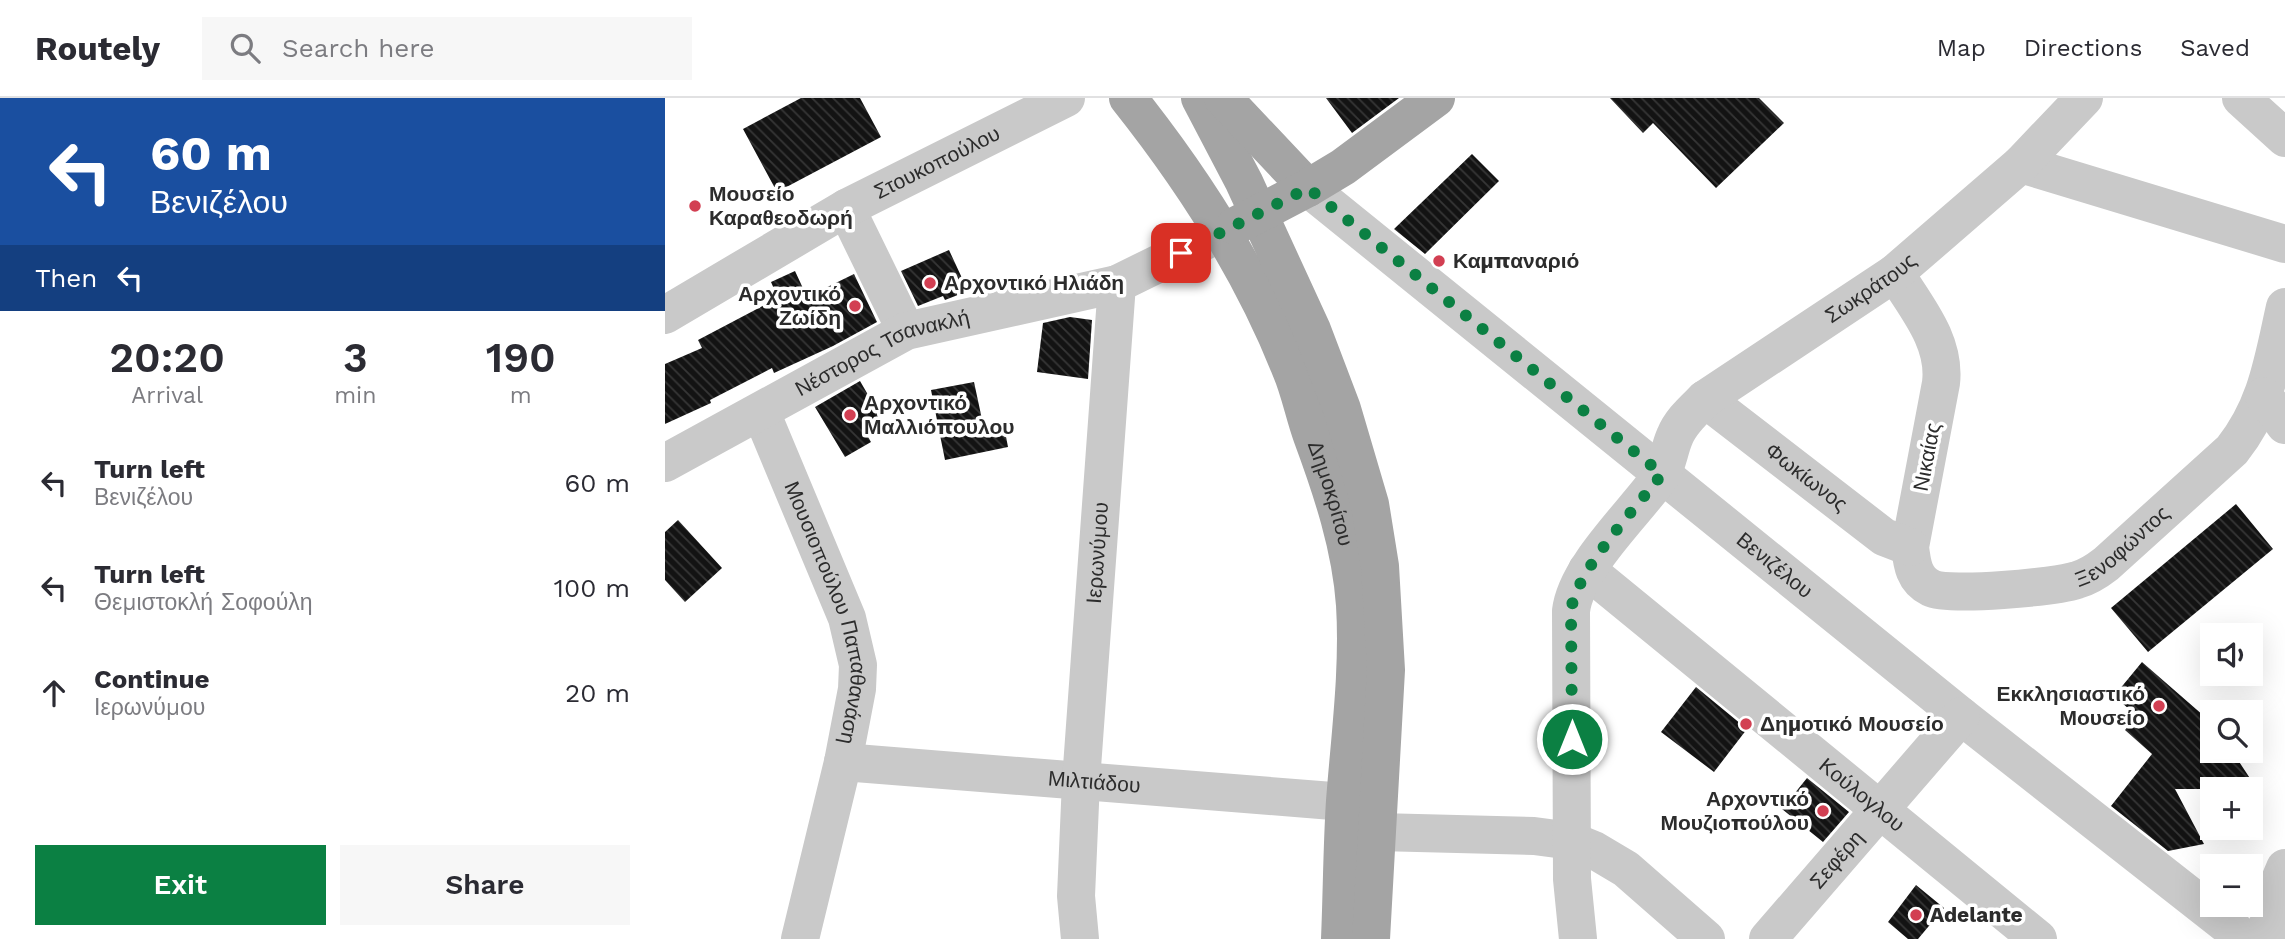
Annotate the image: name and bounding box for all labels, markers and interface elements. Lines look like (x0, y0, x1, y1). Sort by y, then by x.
search box (202, 17, 692, 80)
text: Routely (35, 29, 160, 68)
icon: search (226, 29, 264, 67)
text: Search here (282, 33, 434, 63)
text: Map (1937, 34, 1986, 62)
text: Directions (2024, 34, 2142, 62)
text: Saved (2180, 34, 2250, 62)
street label: Στουκοπούλου (870, 120, 1004, 204)
text: 60 m (150, 124, 272, 182)
icon: left (35, 126, 126, 217)
place label: Μουσείο Καραθεοδωρή (709, 181, 853, 230)
text: Βενιζέλου (150, 183, 288, 221)
marker: Μουσείο Καραθεοδωρή (687, 198, 703, 214)
pin (1151, 223, 1211, 283)
icon: arrive (1162, 234, 1200, 272)
street label: Σωκράτους (1820, 247, 1921, 328)
place label: Καμπαναριό (1453, 248, 1579, 273)
marker: Καμπαναριό (1431, 253, 1447, 269)
icon: left (111, 259, 149, 297)
text: Then (35, 263, 97, 293)
place label: Αρχοντικό Ηλιάδη (944, 270, 1124, 295)
marker: Αρχοντικό Ηλιάδη (922, 275, 938, 291)
place label: Αρχοντικό Ζωίδη (738, 281, 841, 330)
marker: Αρχοντικό Ζωίδη (847, 298, 863, 314)
street label: Νέστορος Τσανακλή (791, 304, 972, 401)
text: 20:20 (109, 333, 225, 382)
text: 3 (343, 333, 368, 382)
text: 190 (486, 333, 556, 382)
text: Arrival (131, 382, 203, 409)
text: min (334, 382, 376, 409)
text: m (510, 382, 532, 409)
place label: Αρχοντικό Μαλλιόπουλου (864, 390, 1015, 439)
marker: Αρχοντικό Μαλλιόπουλου (842, 407, 858, 423)
street label: Νικαίας (1908, 421, 1945, 493)
street label: Δημοκρίτου (1303, 437, 1359, 548)
street label: Φωκίωνος (1761, 437, 1853, 516)
text: Turn left (94, 454, 205, 484)
icon: left (35, 464, 73, 502)
text: 60 m (564, 468, 630, 498)
street label: Μουσιοπούλου Παπαθανάση (779, 477, 871, 747)
text: Βενιζέλου (94, 484, 193, 511)
street label: Ξενοφώντος (2071, 500, 2174, 592)
street label: Ιερωνύμου (1081, 501, 1113, 605)
street label: Βενιζέλου (1732, 527, 1818, 603)
text: Turn left (94, 559, 205, 589)
icon: left (35, 569, 73, 607)
text: 100 m (554, 573, 630, 603)
text: Θεμιστοκλή Σοφούλη (94, 589, 313, 616)
map controls (2200, 623, 2263, 917)
button: sound (2200, 623, 2263, 686)
text: Continue (94, 664, 210, 694)
icon: ahead (35, 674, 73, 712)
text: 20 m (565, 678, 630, 708)
place label: Εκκλησιαστικό Μουσείο (1997, 681, 2145, 730)
text: Ιερωνύμου (94, 694, 205, 721)
marker: Εκκλησιαστικό Μουσείο (2151, 698, 2167, 714)
button: search (2200, 700, 2263, 763)
position arrow (1535, 702, 1609, 776)
place label: Δημοτικό Μουσείο (1760, 711, 1944, 736)
marker: Δημοτικό Μουσείο (1738, 716, 1754, 732)
street label: Κούλογλου (1814, 752, 1910, 837)
street label: Μιλτιάδου (1047, 765, 1141, 798)
button: + (2200, 777, 2263, 840)
place label: Αρχοντικό Μουζιοπούλου (1661, 786, 1809, 835)
marker: Αρχοντικό Μουζιοπούλου (1815, 803, 1831, 819)
street label: Σεφέρη (1804, 825, 1868, 894)
button: Exit (35, 845, 326, 925)
button: Share (340, 845, 630, 925)
button: − (2200, 854, 2263, 917)
place label: Adelante (1930, 902, 2023, 927)
marker: Adelante (1908, 907, 1924, 923)

